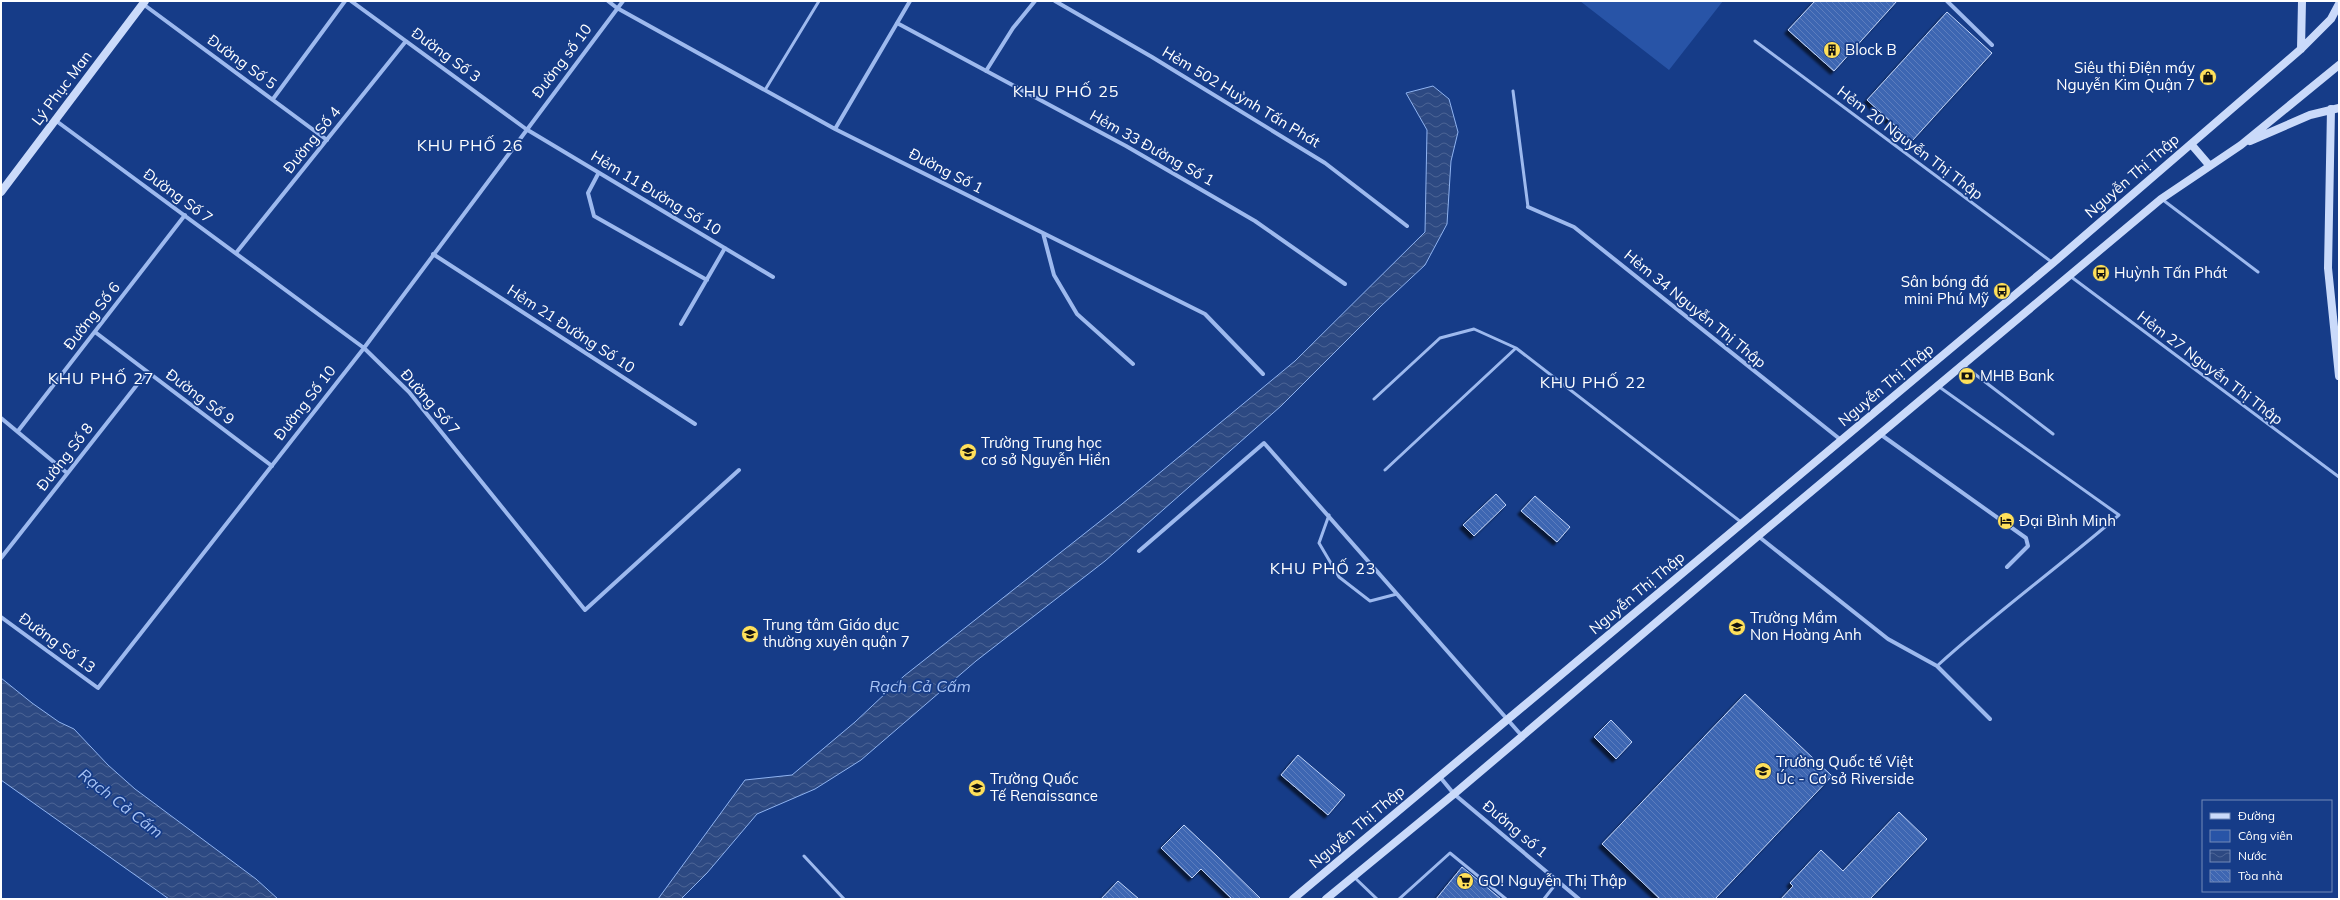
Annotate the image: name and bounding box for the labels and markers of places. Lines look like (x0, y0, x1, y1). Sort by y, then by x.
building icon: Block B (1822, 40, 1842, 60)
place label: Block B (1845, 40, 1897, 59)
place label: Siêu thị Điện máy Nguyễn Kim Quận 7 (2056, 58, 2195, 94)
shop icon: Siêu thị Điện máy Nguyễn Kim Quận 7 (2198, 67, 2218, 87)
bus stop icon: Huỳnh Tấn Phát (2091, 263, 2111, 283)
place label: Huỳnh Tấn Phát (2114, 263, 2227, 282)
place label: Sân bóng đá mini Phú Mỹ (1901, 272, 1989, 308)
bus stop icon: Sân bóng đá mini Phú Mỹ (1992, 281, 2012, 301)
bank icon: MHB Bank (1957, 366, 1977, 386)
place label: MHB Bank (1980, 366, 2054, 385)
place label: Trường Trung học cơ sở Nguyễn Hiền (981, 433, 1110, 469)
school or university icon: Trường Trung học cơ sở Nguyễn Hiền (958, 442, 978, 462)
hotel icon: Đại Bình Minh (1996, 511, 2016, 531)
place label: Đại Bình Minh (2019, 511, 2116, 530)
place label: Trường Mầm Non Hoàng Anh (1750, 608, 1862, 644)
place label: Trung tâm Giáo dục thường xuyên quận 7 (763, 615, 910, 651)
school or university icon: Trường Mầm Non Hoàng Anh (1727, 617, 1747, 637)
school or university icon: Trung tâm Giáo dục thường xuyên quận 7 (740, 624, 760, 644)
place label: Trường Quốc tế Việt Úc - Cơ sở Riverside (1776, 752, 1914, 788)
school or university icon: Trường Quốc tế Việt Úc - Cơ sở Riverside (1753, 761, 1773, 781)
place label: Trường Quốc Tế Renaissance (990, 769, 1098, 805)
school or university icon: Trường Quốc Tế Renaissance (967, 778, 987, 798)
supermarket icon: GO! Nguyễn Thị Thập (1455, 871, 1475, 891)
place label: GO! Nguyễn Thị Thập (1478, 871, 1627, 890)

